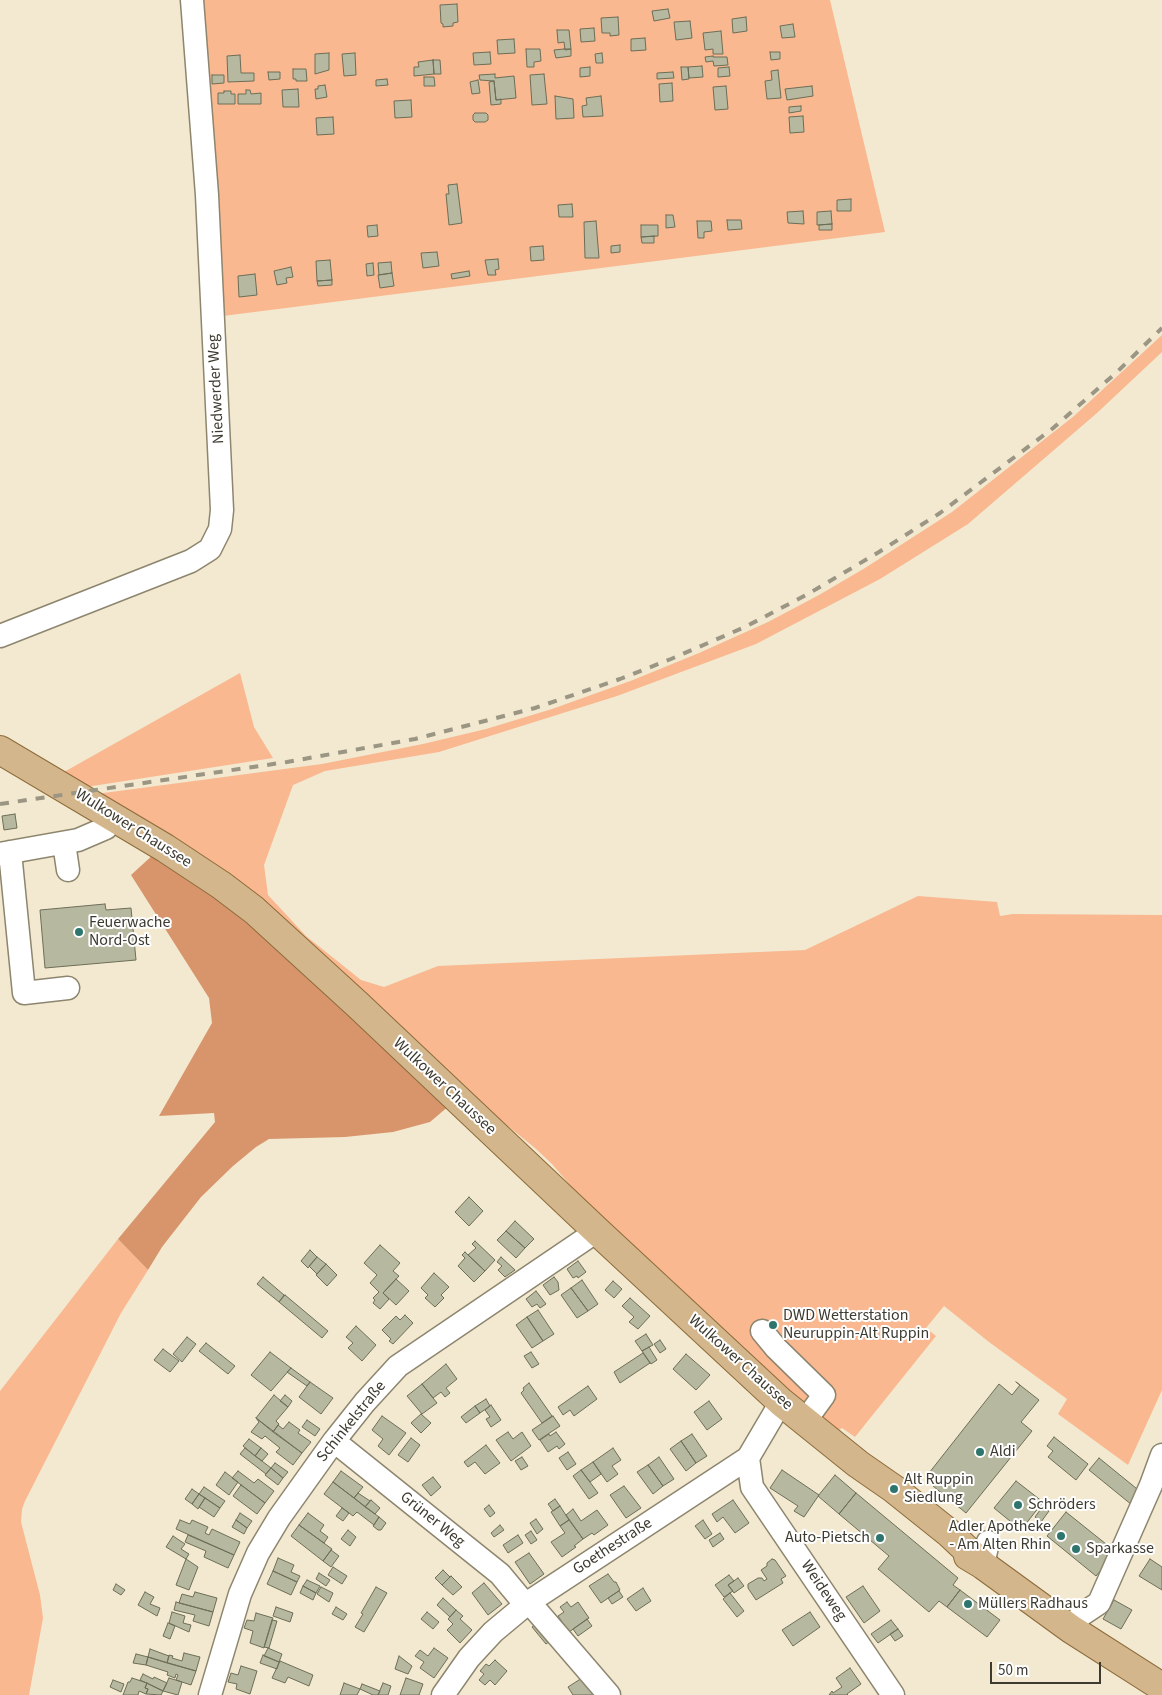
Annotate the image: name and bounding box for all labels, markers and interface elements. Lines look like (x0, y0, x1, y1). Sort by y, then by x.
street label: Niedwerder Weg (205, 334, 229, 444)
street label: Wulkower Chaussee (71, 785, 195, 873)
place label: Feuerwache Nord-Ost (89, 913, 170, 951)
marker: Feuerwache Nord-Ost (73, 926, 85, 938)
street label: Wulkower Chaussee (389, 1034, 499, 1140)
place label: DWD Wetterstation Neuruppin-Alt Ruppin (783, 1306, 929, 1344)
street label: Wulkower Chaussee (684, 1311, 796, 1415)
marker: DWD Wetterstation Neuruppin-Alt Ruppin (767, 1319, 779, 1331)
street label: Schinkelstraße (313, 1377, 391, 1467)
place label: Aldi (990, 1442, 1016, 1462)
marker: Aldi (974, 1446, 986, 1458)
place label: Alt Ruppin Siedlung (904, 1470, 974, 1508)
marker: Alt Ruppin Siedlung (888, 1483, 900, 1495)
street label: Grüner Weg (396, 1488, 468, 1552)
place label: Schröders (1028, 1495, 1096, 1515)
marker: Schröders (1012, 1499, 1024, 1511)
street label: Goethestraße (570, 1514, 656, 1580)
place label: Adler Apotheke - Am Alten Rhin (949, 1517, 1051, 1555)
place label: Auto-Pietsch (785, 1528, 870, 1548)
marker: Adler Apotheke - Am Alten Rhin (1055, 1530, 1067, 1542)
marker: Auto-Pietsch (874, 1532, 886, 1544)
place label: Sparkasse (1086, 1539, 1154, 1559)
marker: Sparkasse (1070, 1543, 1082, 1555)
street label: Weideweg (796, 1557, 850, 1625)
place label: Müllers Radhaus (978, 1594, 1088, 1614)
marker: Müllers Radhaus (962, 1598, 974, 1610)
scale bar (992, 1652, 1103, 1684)
text: 50 m (998, 1660, 1028, 1681)

